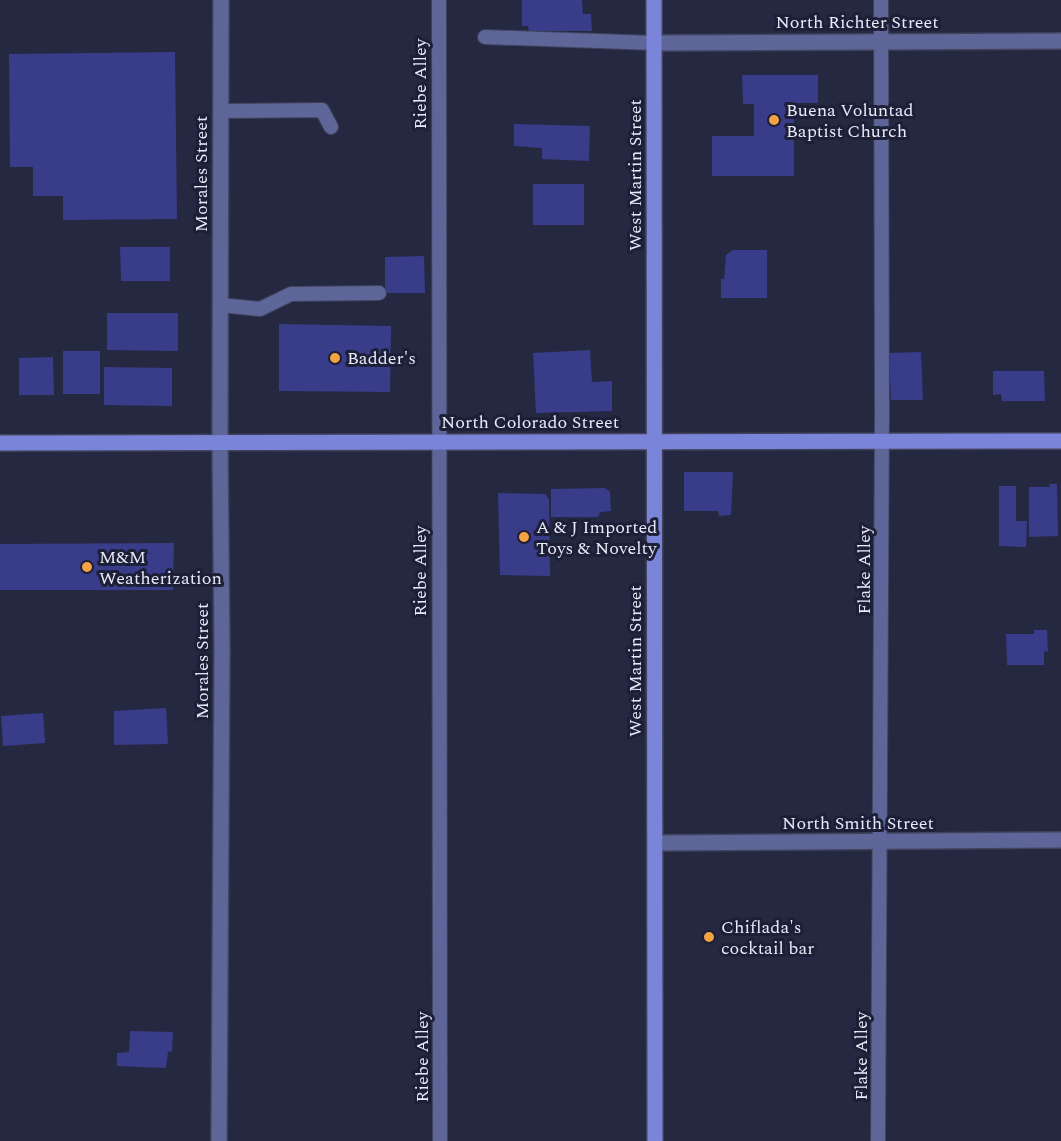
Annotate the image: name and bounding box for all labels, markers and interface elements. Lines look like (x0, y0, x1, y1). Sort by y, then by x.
street label: North Richter Street (775, 9, 939, 36)
street label: Riebe Alley (407, 37, 434, 129)
place label: Buena Voluntad Baptist Church (786, 97, 914, 145)
street label: West Martin Street (622, 99, 649, 251)
marker: Buena Voluntad Baptist Church (767, 113, 781, 127)
street label: Morales Street (188, 116, 215, 232)
place label: Badder's (347, 345, 416, 372)
marker: Badder's (328, 351, 342, 365)
street label: North Colorado Street (441, 409, 619, 436)
place label: A & J Imported Toys & Novelty (536, 514, 658, 562)
street label: Riebe Alley (407, 524, 434, 616)
street label: Flake Alley (851, 524, 878, 614)
marker: A & J Imported Toys & Novelty (517, 530, 531, 544)
place label: M&M Weatherization (99, 544, 222, 592)
marker: M&M Weatherization (80, 560, 94, 574)
street label: West Martin Street (622, 585, 649, 737)
street label: Morales Street (189, 603, 216, 719)
street label: North Smith Street (782, 810, 934, 837)
place label: Chiflada's cocktail bar (721, 914, 814, 962)
marker: Chiflada's cocktail bar (702, 930, 716, 944)
street label: Riebe Alley (409, 1010, 436, 1102)
street label: Flake Alley (848, 1010, 875, 1100)

